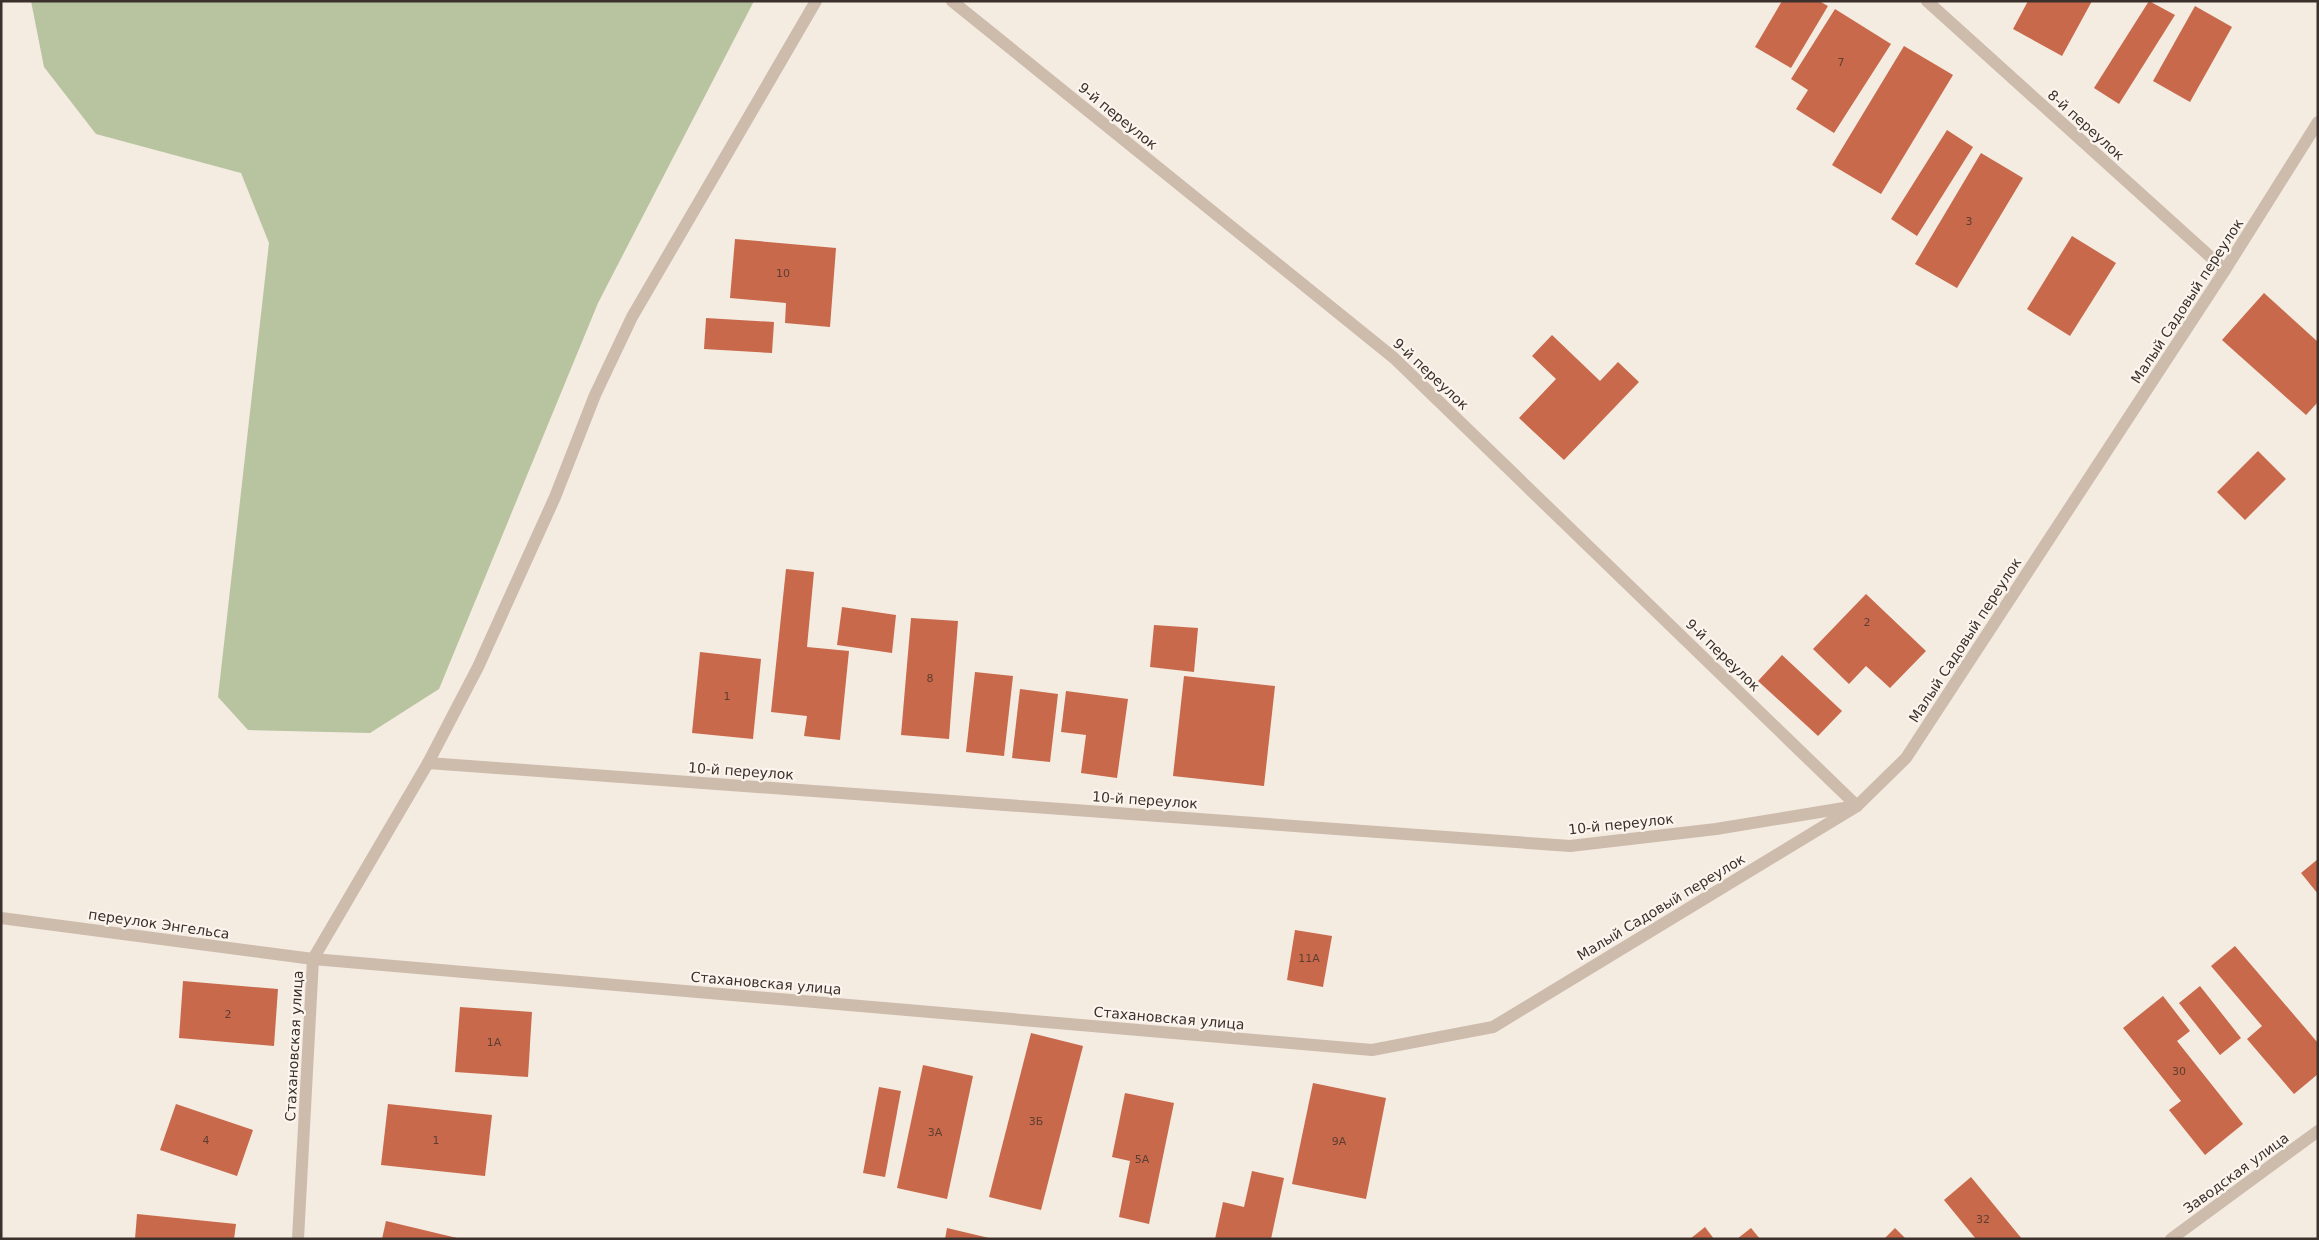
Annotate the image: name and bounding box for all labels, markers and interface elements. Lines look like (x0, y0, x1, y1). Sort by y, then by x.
house number: 7 (1838, 56, 1845, 69)
street label: 9-й переулок (1075, 79, 1161, 153)
street label: 8-й переулок (2045, 87, 2127, 163)
house number: 3 (1966, 215, 1973, 228)
street label: Малый Садовый переулок (2128, 216, 2246, 386)
house number: 10 (776, 267, 790, 280)
street label: 9-й переулок (1390, 335, 1472, 413)
street label: Малый Садовый переулок (1906, 555, 2024, 725)
street label: 9-й переулок (1683, 616, 1763, 694)
house number: 2 (1864, 616, 1871, 629)
house number: 8 (927, 672, 934, 685)
house number: 1 (724, 690, 731, 703)
street label: 10-й переулок (688, 759, 794, 783)
street label: 10-й переулок (1092, 788, 1198, 812)
street label: 10-й переулок (1567, 811, 1675, 837)
street label: Малый Садовый переулок (1574, 850, 1748, 964)
street label: переулок Энгельса (87, 906, 231, 942)
house number: 11А (1298, 952, 1320, 965)
street label: Стахановская улица (690, 968, 842, 998)
street label: Стахановская улица (282, 970, 306, 1122)
street label: Стахановская улица (1093, 1003, 1245, 1033)
house number: 2 (225, 1008, 232, 1021)
house number: 1А (487, 1036, 502, 1049)
house number: 30 (2172, 1065, 2186, 1078)
house number: 3Б (1029, 1115, 1043, 1128)
house number: 3А (928, 1126, 943, 1139)
street label: Заводская улица (2180, 1129, 2292, 1217)
house number: 4 (203, 1134, 210, 1147)
house number: 1 (433, 1134, 440, 1147)
house number: 9А (1332, 1135, 1347, 1148)
house number: 5А (1135, 1153, 1150, 1166)
house number: 32 (1976, 1213, 1990, 1226)

